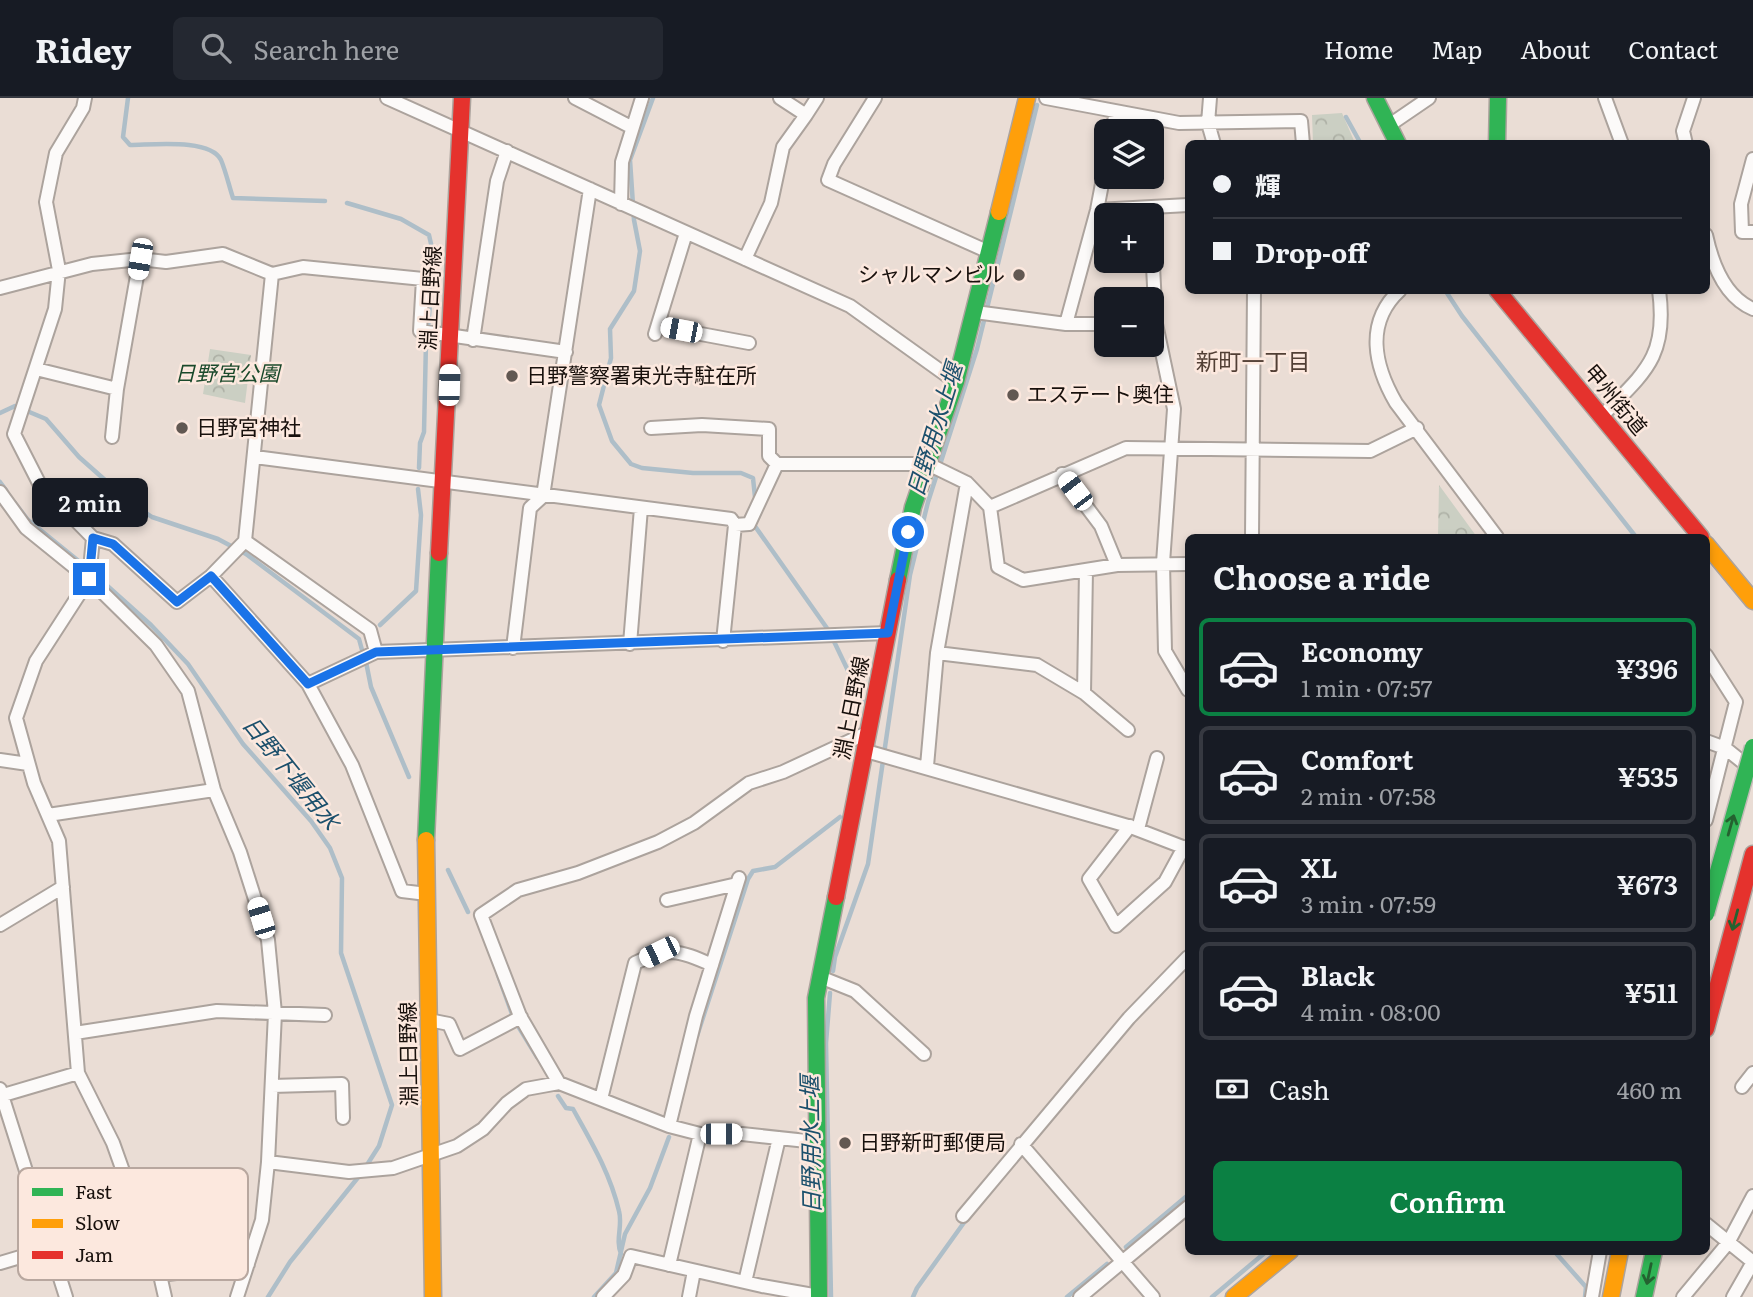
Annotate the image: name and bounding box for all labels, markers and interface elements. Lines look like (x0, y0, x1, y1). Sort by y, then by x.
search box (173, 17, 663, 80)
text: Ridey (35, 24, 131, 73)
icon: search (197, 29, 235, 67)
text: Search here (253, 29, 399, 68)
text: Home (1324, 31, 1393, 66)
text: Map (1431, 31, 1482, 66)
text: About (1520, 31, 1590, 66)
text: Contact (1628, 31, 1718, 66)
map controls (1094, 119, 1164, 357)
button: layers (1094, 119, 1164, 189)
text: 輝 (1255, 165, 1281, 204)
button: + (1094, 203, 1164, 273)
text: Drop-off (1255, 232, 1368, 271)
car (127, 236, 154, 282)
street label: 淵上日野線 (410, 245, 447, 351)
place label: シャルマンビル (858, 257, 1005, 288)
marker: シャルマンビル (1011, 267, 1027, 283)
button: − (1094, 287, 1164, 357)
car (659, 316, 704, 344)
district label: 新町一丁目 (1196, 343, 1311, 377)
water label: 日野用水上堰 (897, 355, 971, 500)
park label: 日野宮公園 (175, 356, 282, 387)
street label: 甲州街道 (1578, 356, 1656, 441)
place label: 日野警察署東光寺駐在所 (526, 358, 757, 389)
car (438, 364, 461, 406)
marker: 日野警察署東光寺駐在所 (504, 368, 520, 384)
place label: エステート奥住 (1027, 377, 1174, 408)
marker: エステート奥住 (1005, 387, 1021, 403)
place label: 日野宮神社 (196, 410, 301, 441)
marker: 日野宮神社 (174, 420, 190, 436)
car (1054, 468, 1097, 514)
callout: 2 min (31, 477, 147, 526)
text: 2 min (58, 485, 122, 519)
route start (892, 516, 924, 548)
text: Choose a ride (1213, 552, 1430, 600)
route end (73, 563, 105, 595)
text: Economy (1301, 631, 1423, 670)
icon: car (1217, 636, 1280, 699)
text: ¥396 (1616, 648, 1678, 687)
street label: 淵上日野線 (824, 653, 875, 762)
text: 1 min · 07:57 (1301, 670, 1432, 704)
water label: 日野下堰用水 (236, 707, 351, 838)
text: Comfort (1301, 739, 1413, 778)
icon: car (1217, 744, 1280, 807)
text: ¥535 (1618, 756, 1678, 795)
text: 2 min · 07:58 (1301, 778, 1436, 812)
one-way arrow (1726, 814, 1739, 836)
text: XL (1301, 847, 1338, 886)
icon: car (1217, 852, 1280, 915)
text: ¥673 (1617, 864, 1678, 903)
text: 3 min · 07:59 (1301, 886, 1436, 920)
car (245, 895, 278, 941)
one-way arrow (1728, 908, 1741, 931)
car (636, 933, 683, 971)
text: Black (1301, 955, 1375, 994)
icon: car (1217, 960, 1280, 1023)
text: ¥511 (1624, 972, 1678, 1011)
text: 4 min · 08:00 (1301, 994, 1441, 1028)
street label: 淵上日野線 (390, 1001, 423, 1107)
text: Cash (1269, 1069, 1330, 1108)
icon: cash (1213, 1070, 1251, 1108)
water label: 日野用水上堰 (791, 1072, 827, 1214)
text: 460 m (1617, 1072, 1682, 1106)
car (701, 1124, 743, 1145)
place label: 日野新町郵便局 (859, 1125, 1006, 1156)
marker: 日野新町郵便局 (837, 1135, 853, 1151)
button: Confirm (1213, 1161, 1682, 1241)
legend (18, 1168, 248, 1280)
text: Fast (75, 1177, 112, 1205)
text: Slow (75, 1208, 120, 1236)
text: Jam (75, 1240, 113, 1268)
one-way arrow (1641, 1262, 1655, 1285)

